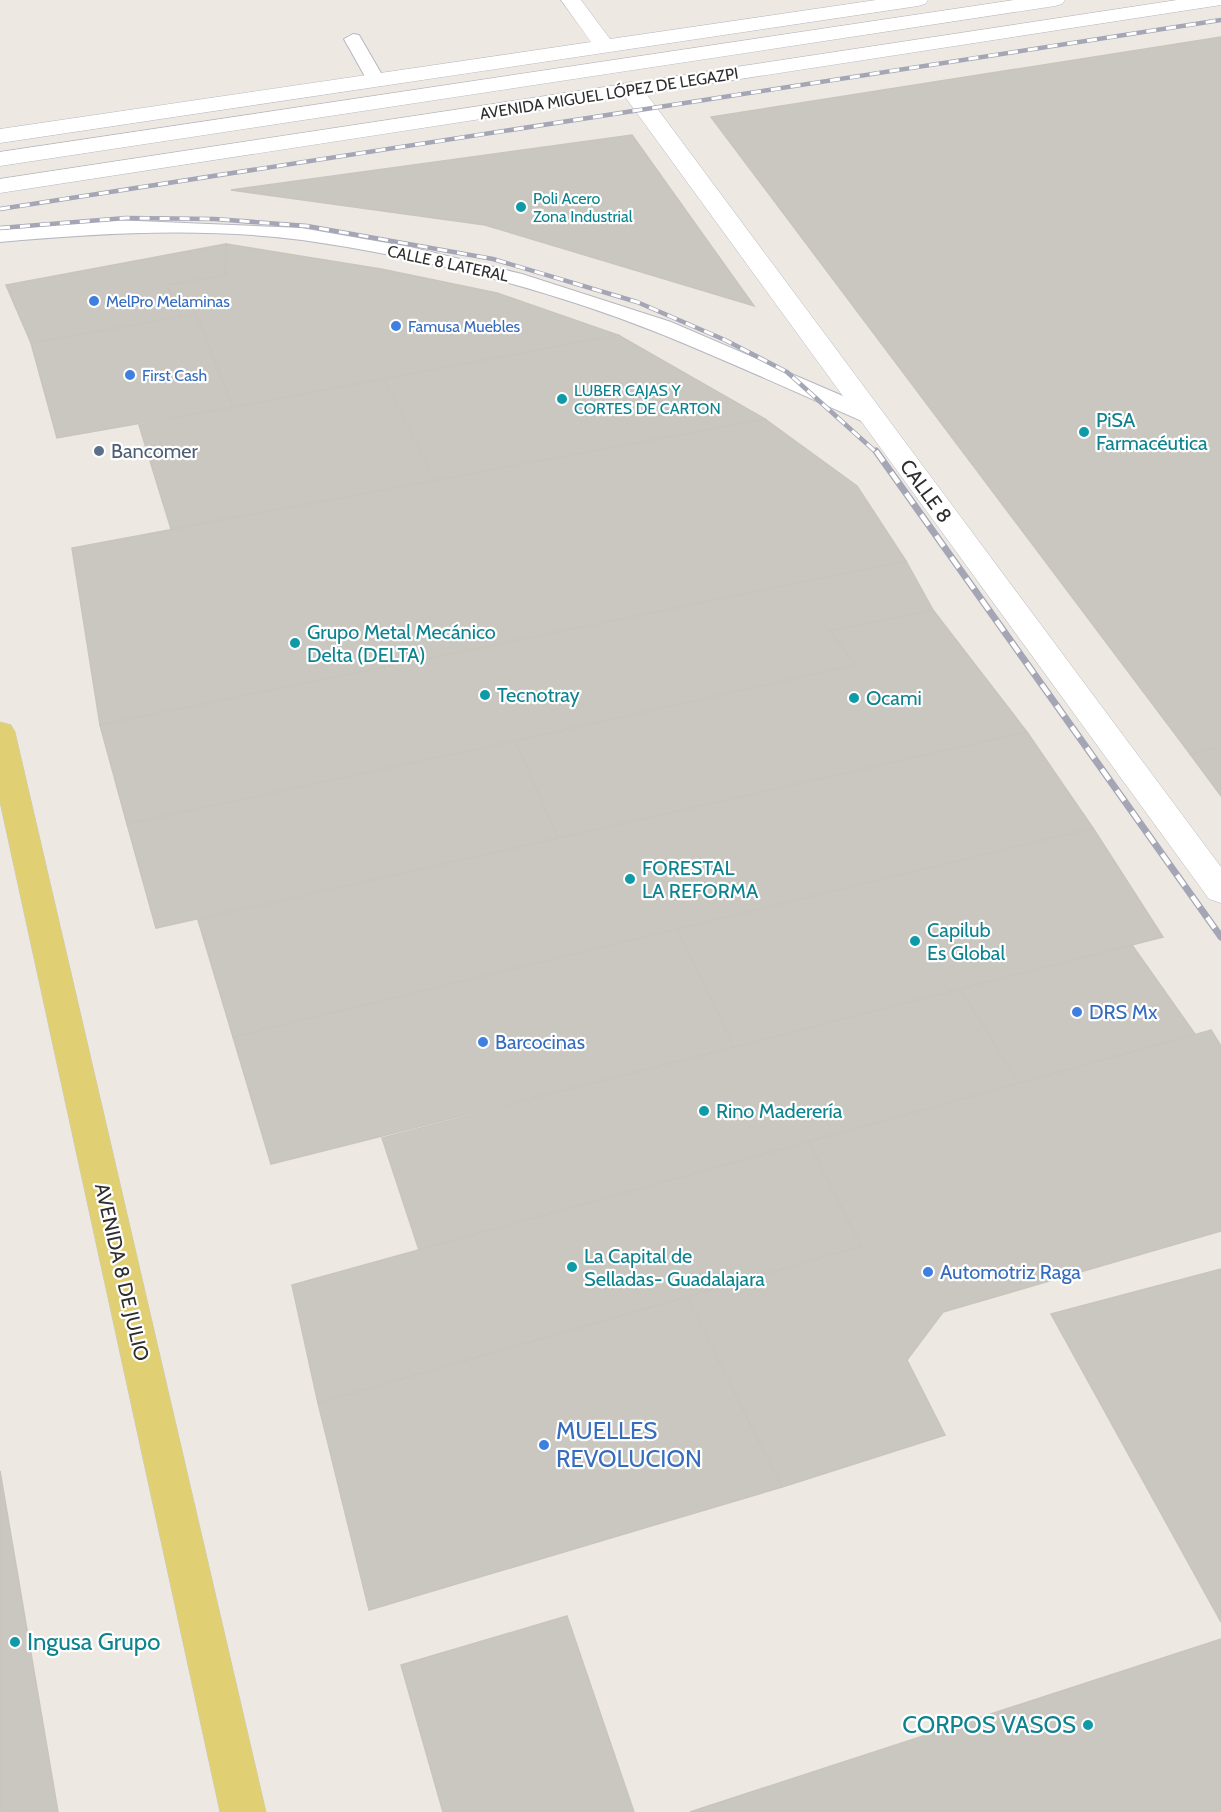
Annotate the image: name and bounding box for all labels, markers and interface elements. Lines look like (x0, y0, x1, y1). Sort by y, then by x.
street label: AVENIDA MIGUEL LÓPEZ DE LEGAZPI (478, 64, 740, 123)
place label: Poli Acero Zona Industrial (533, 189, 633, 226)
marker: Poli Acero Zona Industrial (514, 200, 528, 214)
street label: CALLE 8 LATERAL (386, 241, 510, 286)
place label: MelPro Melaminas (106, 292, 230, 311)
marker: MelPro Melaminas (87, 294, 101, 308)
place label: Famusa Muebles (408, 317, 521, 336)
marker: Famusa Muebles (389, 319, 403, 333)
place label: First Cash (142, 366, 207, 385)
marker: First Cash (123, 368, 137, 382)
place label: LUBER CAJAS Y CORTES DE CARTON (574, 381, 721, 418)
marker: LUBER CAJAS Y CORTES DE CARTON (555, 392, 569, 406)
place label: PiSA Farmacéutica (1096, 408, 1208, 455)
marker: PiSA Farmacéutica (1077, 425, 1091, 439)
place label: Bancomer (111, 439, 198, 463)
marker: Bancomer (92, 444, 106, 458)
street label: CALLE 8 (895, 455, 957, 527)
place label: Grupo Metal Mecánico Delta (DELTA) (307, 620, 496, 667)
marker: Grupo Metal Mecánico Delta (DELTA) (288, 636, 302, 650)
place label: Tecnotray (497, 683, 580, 707)
place label: Ocami (866, 686, 922, 710)
marker: Tecnotray (478, 688, 492, 702)
marker: Ocami (847, 691, 861, 705)
place label: FORESTAL LA REFORMA (642, 856, 759, 903)
marker: FORESTAL LA REFORMA (623, 872, 637, 886)
place label: Capilub Es Global (927, 918, 1005, 965)
marker: Capilub Es Global (908, 934, 922, 948)
place label: DRS Mx (1089, 1000, 1158, 1024)
marker: DRS Mx (1070, 1005, 1084, 1019)
place label: Barcocinas (495, 1030, 585, 1054)
marker: Barcocinas (476, 1035, 490, 1049)
place label: Rino Maderería (716, 1099, 843, 1123)
marker: Rino Maderería (697, 1104, 711, 1118)
street label: AVENIDA 8 DE JULIO (90, 1181, 154, 1363)
place label: La Capital de Selladas- Guadalajara (584, 1244, 765, 1291)
marker: La Capital de Selladas- Guadalajara (565, 1260, 579, 1274)
place label: Automotriz Raga (940, 1260, 1081, 1284)
marker: Automotriz Raga (921, 1265, 935, 1279)
place label: MUELLES REVOLUCION (556, 1416, 702, 1473)
marker: MUELLES REVOLUCION (537, 1438, 551, 1452)
place label: Ingusa Grupo (27, 1627, 160, 1656)
marker: Ingusa Grupo (8, 1635, 22, 1649)
place label: CORPOS VASOS (902, 1710, 1076, 1739)
marker: CORPOS VASOS (1081, 1718, 1095, 1732)

